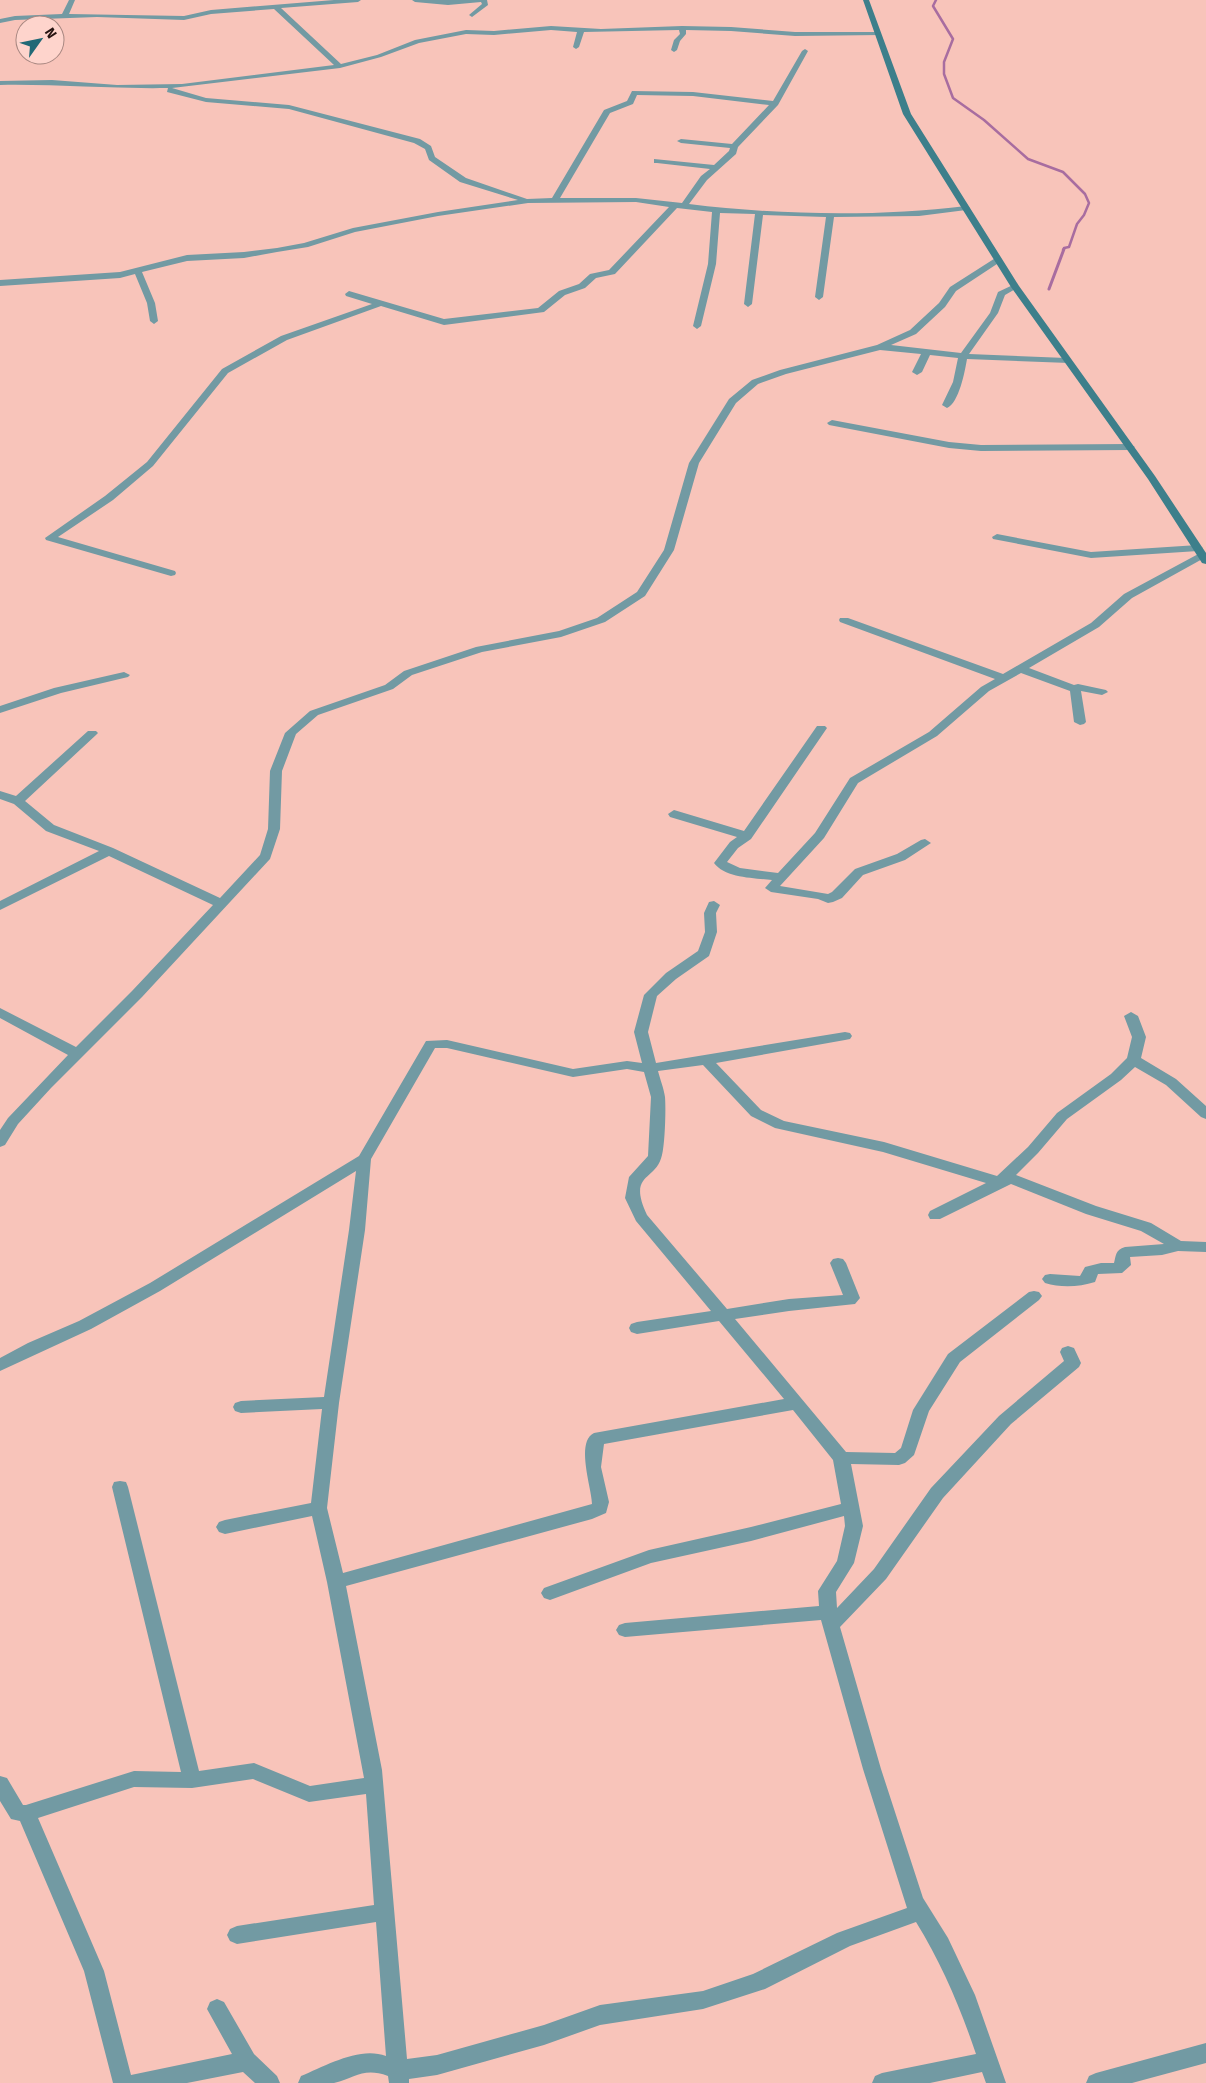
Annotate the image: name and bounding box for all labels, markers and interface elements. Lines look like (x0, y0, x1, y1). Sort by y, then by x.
north arrow (15, 15, 65, 65)
text: N (41, 25, 60, 42)

